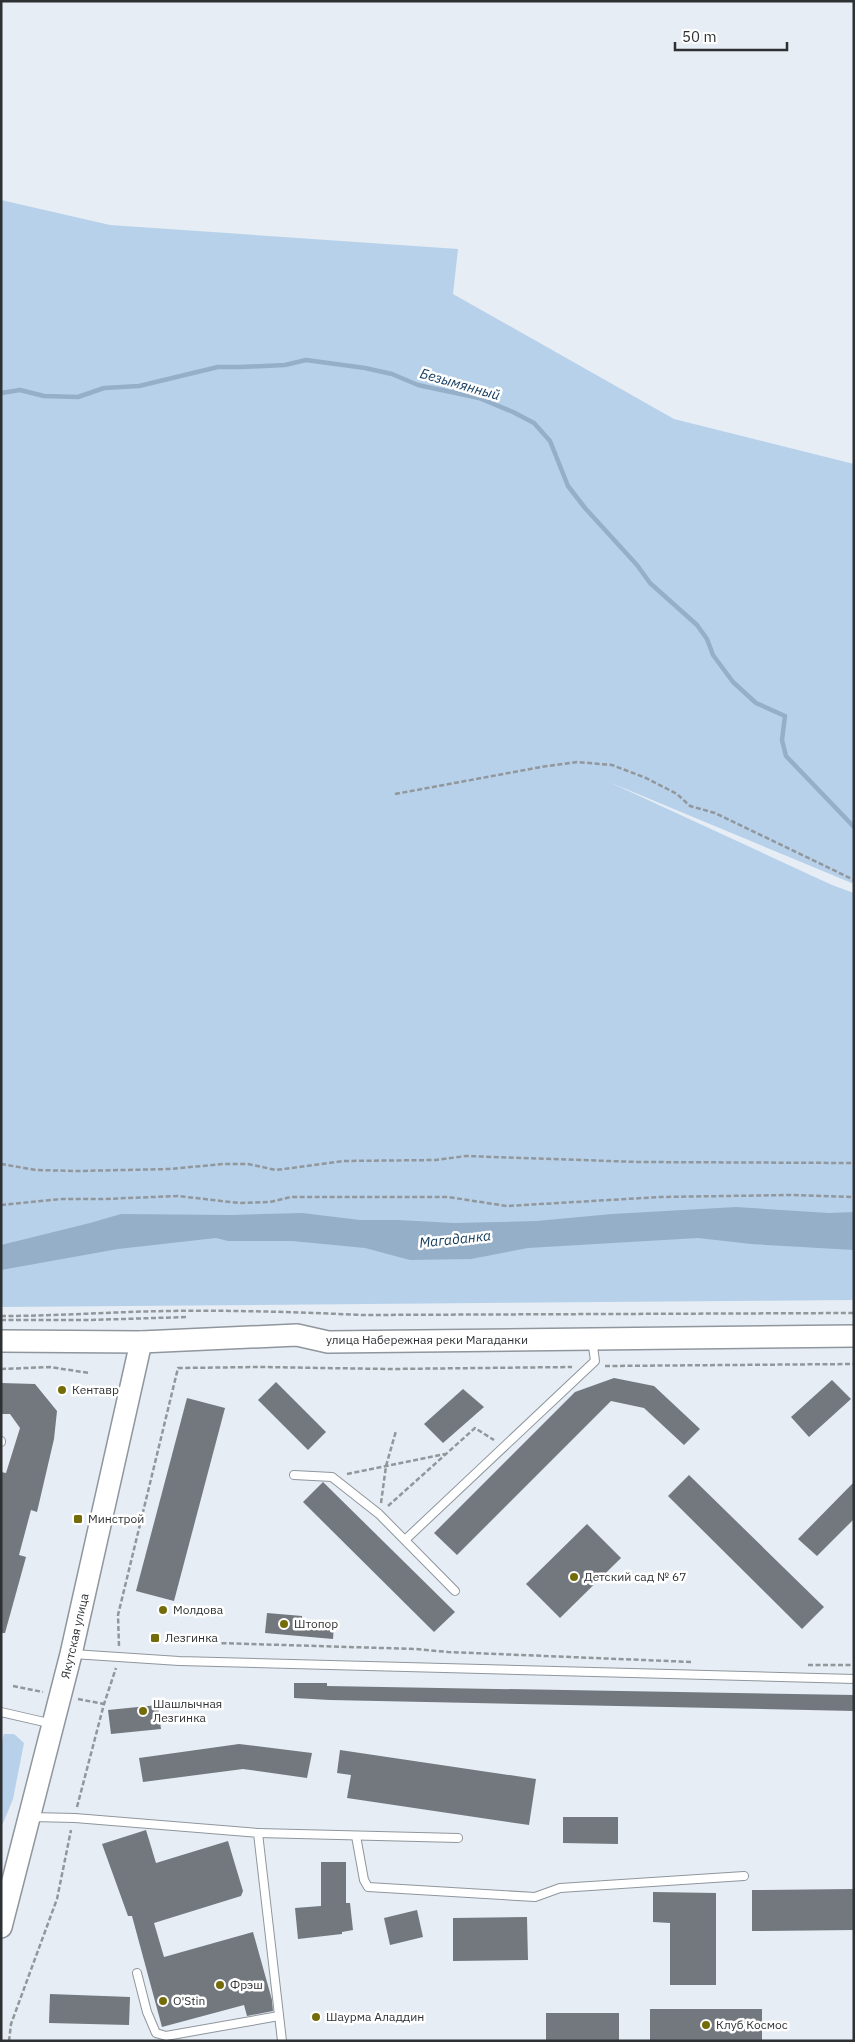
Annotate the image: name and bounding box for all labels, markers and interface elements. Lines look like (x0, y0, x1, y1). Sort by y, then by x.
scale bar (675, 20, 788, 52)
text: 50 m (682, 27, 717, 46)
water label: Безымянный (418, 364, 502, 404)
water label: Магаданка (418, 1226, 492, 1252)
street label: улица Набережная реки Магаданки (326, 1332, 528, 1347)
place label: Кентавр (72, 1382, 119, 1397)
marker: Кентавр (56, 1384, 68, 1396)
place label: Минстрой (88, 1511, 144, 1526)
marker: Минстрой (72, 1513, 84, 1525)
place label: Детский сад № 67 (584, 1569, 686, 1584)
marker: Детский сад № 67 (568, 1571, 580, 1583)
street label: Якутская улица (57, 1591, 92, 1680)
place label: Молдова (173, 1602, 224, 1617)
marker: Молдова (157, 1604, 169, 1616)
place label: Штопор (294, 1616, 338, 1631)
marker: Штопор (278, 1618, 290, 1630)
place label: Лезгинка (165, 1630, 219, 1645)
marker: Лезгинка (149, 1632, 161, 1644)
place label: Шашлычная Лезгинка (153, 1696, 222, 1725)
marker: Шашлычная Лезгинка (137, 1705, 149, 1717)
place label: Фрэш (230, 1977, 263, 1992)
marker: Фрэш (214, 1979, 226, 1991)
place label: O'Stin (173, 1993, 205, 2008)
marker: O'Stin (157, 1995, 169, 2007)
place label: Шаурма Аладдин (326, 2009, 424, 2024)
marker: Шаурма Аладдин (310, 2011, 322, 2023)
place label: Клуб Космос (716, 2017, 788, 2032)
marker: Клуб Космос (700, 2019, 712, 2031)

